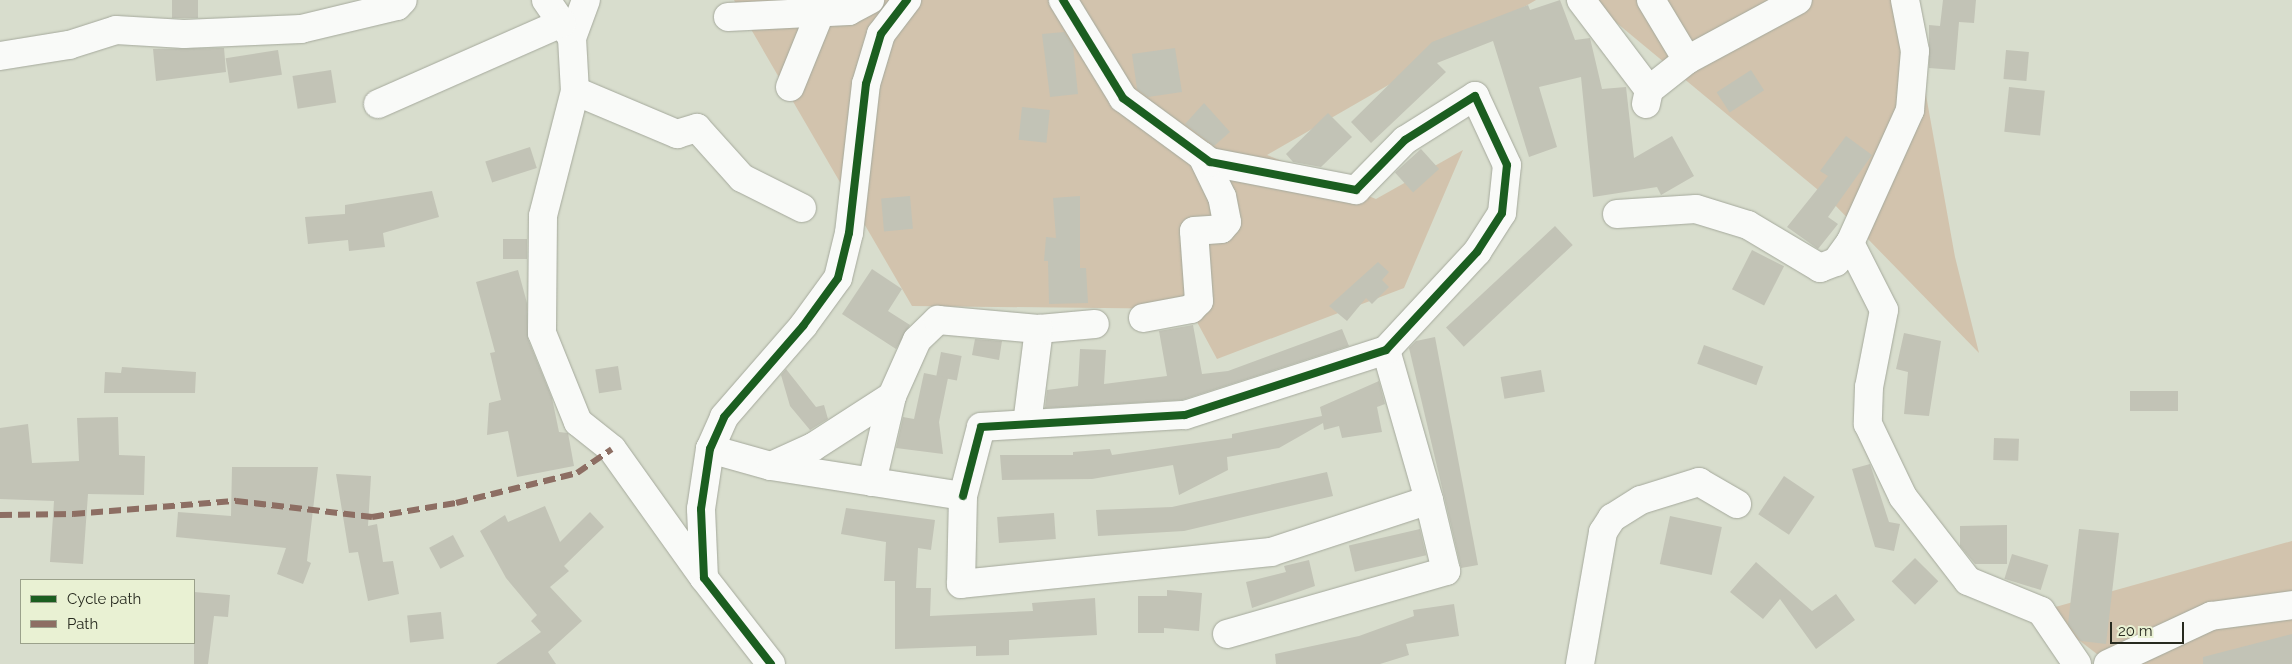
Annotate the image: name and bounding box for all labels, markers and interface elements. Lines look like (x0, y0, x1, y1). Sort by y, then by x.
legend (20, 579, 195, 644)
text: Cycle path (67, 590, 141, 608)
scale bar (2112, 612, 2186, 644)
text: Path (67, 615, 98, 633)
text: 20 m (2118, 622, 2153, 640)

